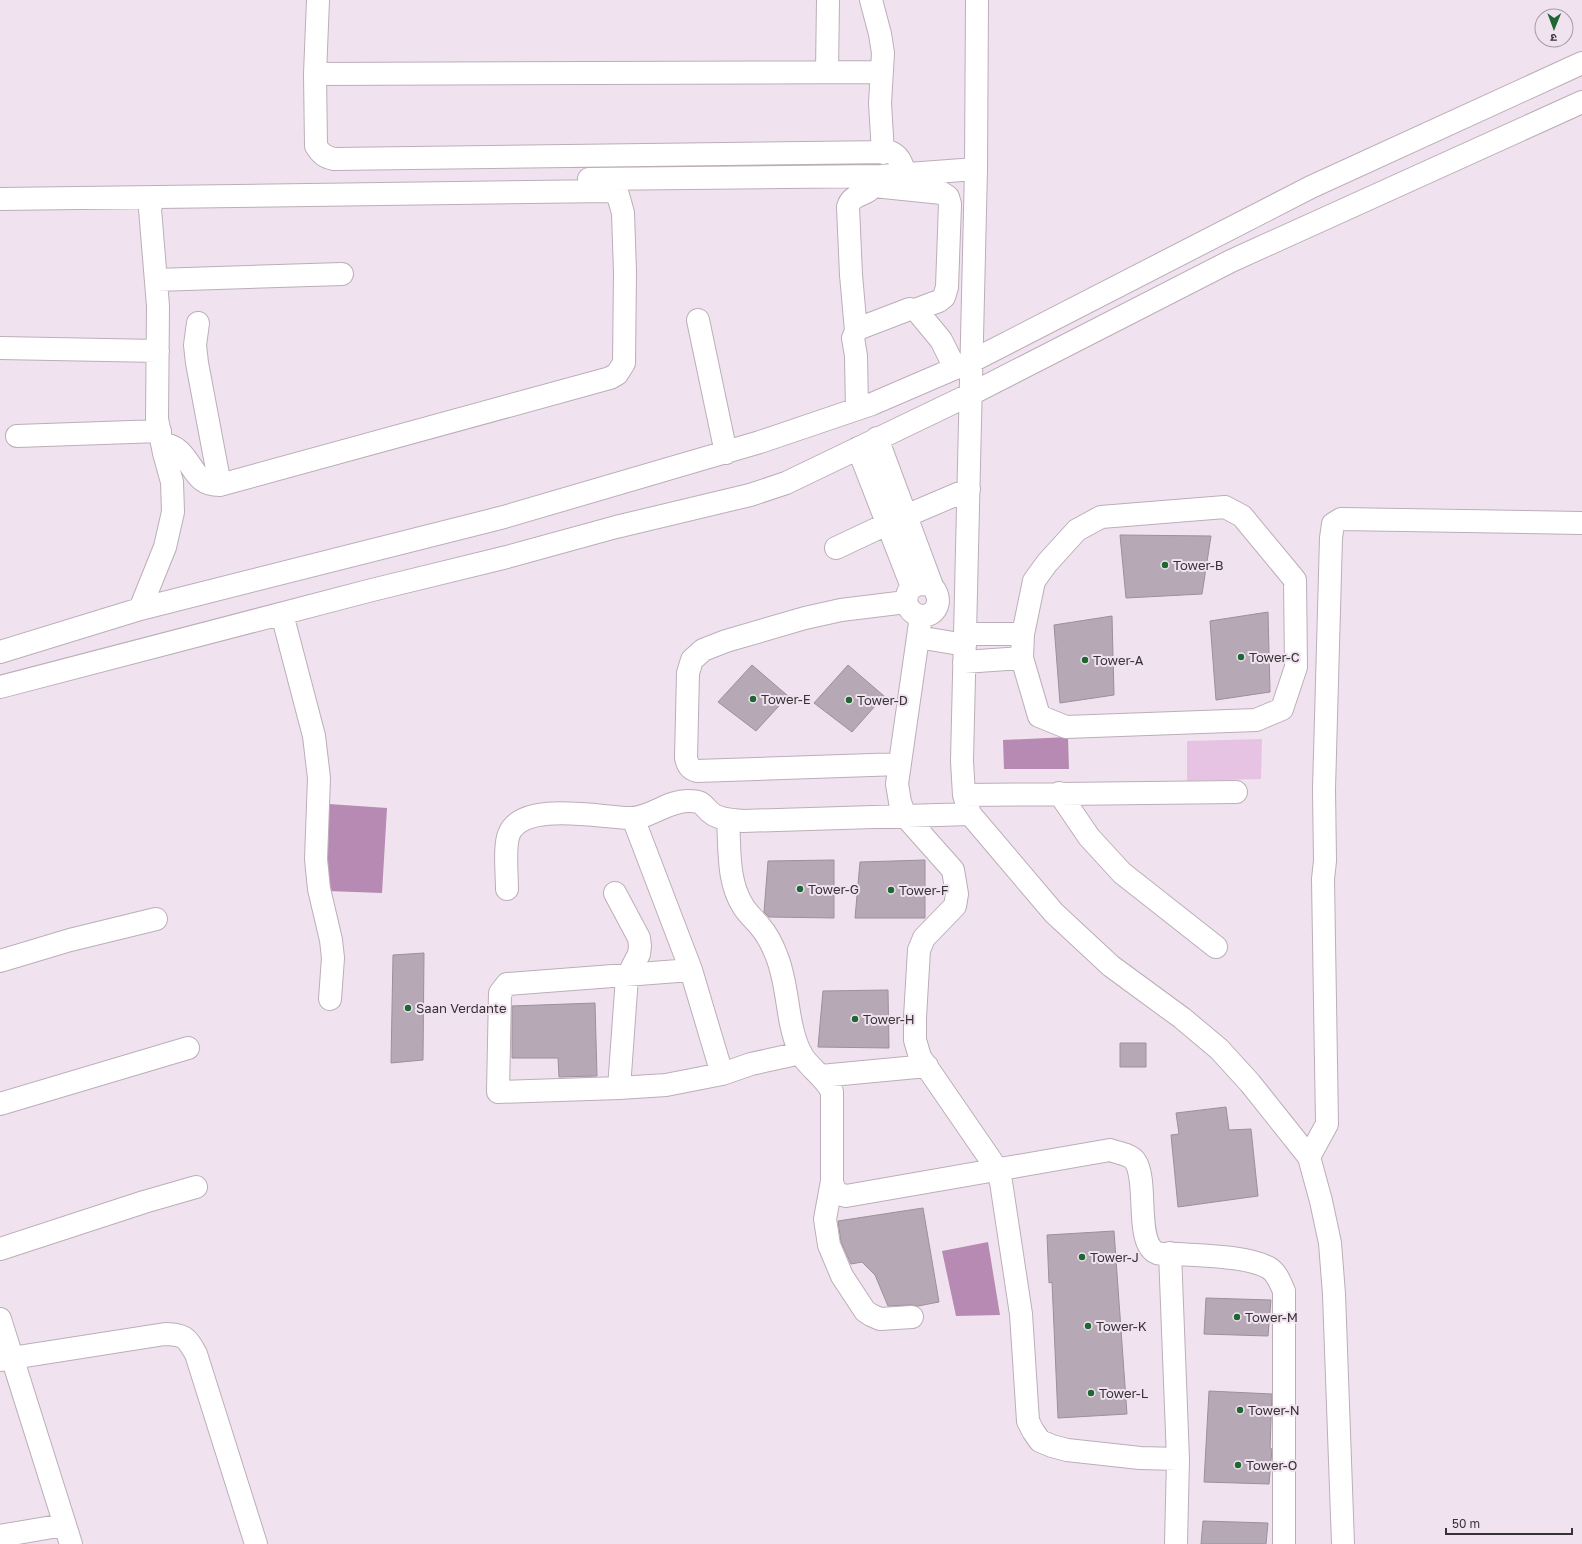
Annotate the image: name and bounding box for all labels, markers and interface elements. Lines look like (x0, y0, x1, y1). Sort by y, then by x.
north arrow (1534, 8, 1574, 48)
text: उ (1550, 32, 1557, 45)
place label: Tower-B (1173, 557, 1224, 573)
marker: Tower-B (1160, 560, 1170, 570)
place label: Tower-C (1249, 649, 1300, 665)
place label: Tower-A (1093, 652, 1144, 668)
marker: Tower-C (1236, 652, 1246, 662)
marker: Tower-A (1080, 655, 1090, 665)
place label: Tower-E (761, 691, 811, 707)
place label: Tower-D (857, 692, 908, 708)
marker: Tower-E (748, 694, 758, 704)
marker: Tower-D (844, 695, 854, 705)
place label: Tower-G (808, 881, 859, 897)
place label: Tower-F (899, 882, 949, 898)
marker: Tower-G (795, 884, 805, 894)
marker: Tower-F (886, 885, 896, 895)
place label: Saan Verdante (416, 1000, 507, 1016)
marker: Saan Verdante (403, 1003, 413, 1013)
place label: Tower-H (863, 1011, 915, 1027)
marker: Tower-H (850, 1014, 860, 1024)
place label: Tower-J (1090, 1249, 1139, 1265)
marker: Tower-J (1077, 1252, 1087, 1262)
place label: Tower-M (1245, 1309, 1298, 1325)
marker: Tower-M (1232, 1312, 1242, 1322)
place label: Tower-K (1096, 1318, 1147, 1334)
marker: Tower-K (1083, 1321, 1093, 1331)
place label: Tower-L (1099, 1385, 1149, 1401)
marker: Tower-L (1086, 1388, 1096, 1398)
place label: Tower-N (1248, 1402, 1300, 1418)
marker: Tower-N (1235, 1405, 1245, 1415)
place label: Tower-O (1246, 1457, 1297, 1473)
marker: Tower-O (1233, 1460, 1243, 1470)
scale bar (1446, 1510, 1572, 1536)
text: 50 m (1452, 1516, 1480, 1531)

